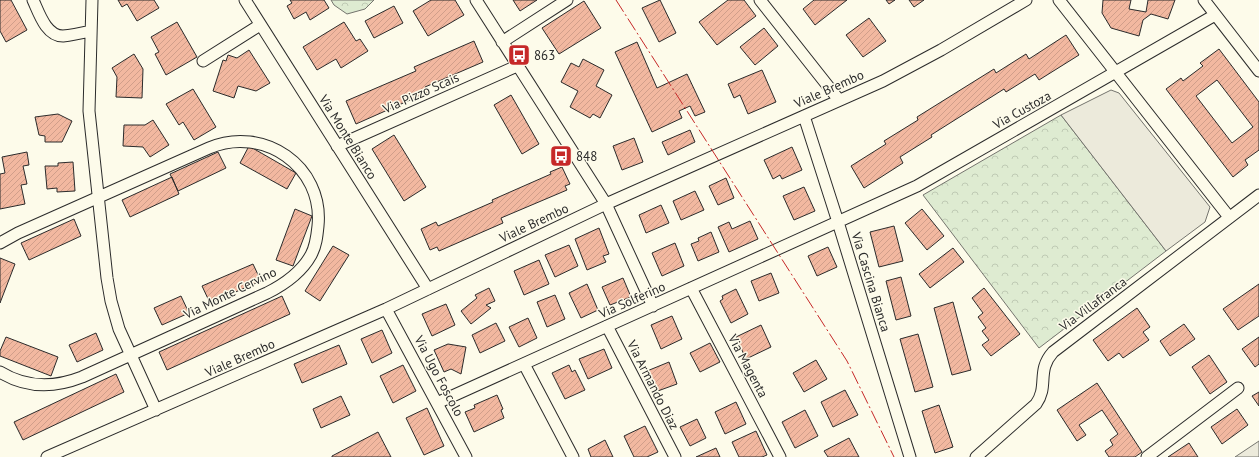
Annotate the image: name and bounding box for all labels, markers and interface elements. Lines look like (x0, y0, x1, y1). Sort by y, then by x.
bus stop icon: 863 (506, 42, 532, 68)
place label: 863 (534, 47, 555, 64)
street label: Viale Brembo (791, 66, 866, 112)
street label: Via Pizzo Scais (379, 69, 462, 118)
street label: Via Custoza (989, 87, 1054, 133)
street label: Via Monte Bianco (315, 91, 381, 183)
bus stop icon: 848 (548, 143, 574, 169)
place label: 848 (576, 148, 597, 165)
street label: Viale Brembo (496, 200, 571, 247)
street label: Via Cascina Bianca (847, 229, 894, 334)
street label: Via Monte Cervino (180, 263, 279, 323)
street label: Via Villafranca (1055, 273, 1130, 335)
street label: Via Solferino (595, 278, 668, 323)
street label: Via Magenta (724, 331, 772, 400)
street label: Via Ugo Foscolo (410, 332, 467, 419)
street label: Viale Brembo (202, 335, 277, 381)
street label: Via Armando Diaz (623, 337, 683, 433)

